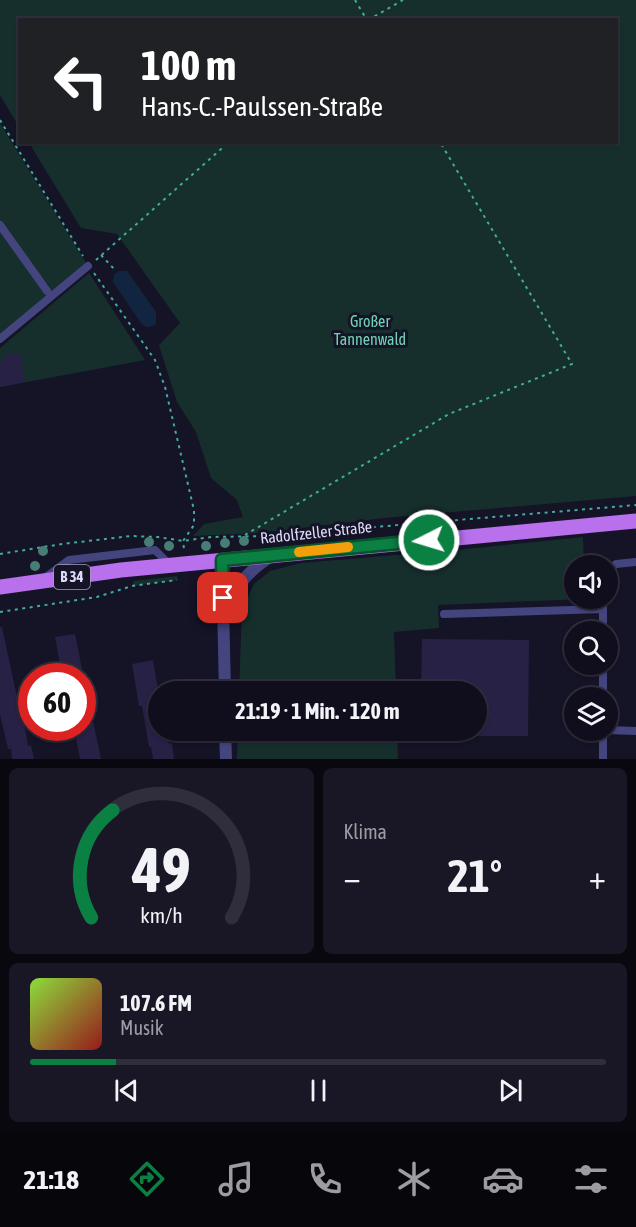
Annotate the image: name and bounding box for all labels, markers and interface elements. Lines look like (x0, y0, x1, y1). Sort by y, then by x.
text: 100 m (141, 41, 236, 89)
icon: left (42, 42, 120, 120)
text: Hans-C.-Paulssen-Straße (141, 91, 383, 122)
park label: Großer Tannenwald (334, 312, 406, 348)
position arrow (397, 508, 461, 572)
street label: Radolfzeller Straße (259, 517, 373, 547)
map controls (564, 555, 618, 741)
button: sound (564, 555, 618, 609)
road number: B 34 (54, 565, 90, 589)
pin (197, 572, 248, 623)
icon: arrive (206, 581, 239, 614)
button: search (564, 621, 618, 675)
speed limit sign: 60 (18, 663, 96, 741)
button: layers (564, 687, 618, 741)
text: 21:19 · 1 Min. · 120 m (235, 698, 400, 724)
text: Klima (344, 820, 387, 843)
text: 49 (131, 834, 191, 905)
text: 21° (447, 850, 502, 902)
text: − (344, 858, 361, 896)
text: + (589, 858, 606, 896)
text: km/h (140, 903, 183, 928)
text: 107.6 FM (120, 990, 192, 1016)
text: Musik (120, 1016, 164, 1039)
icon: previous (110, 1074, 143, 1107)
icon: pause (302, 1074, 335, 1107)
icon: next (494, 1074, 527, 1107)
icon: directions (126, 1158, 168, 1200)
icon: music (215, 1158, 257, 1200)
icon: phone (304, 1158, 346, 1200)
icon: climate (393, 1158, 435, 1200)
icon: car (482, 1158, 524, 1200)
icon: filters (570, 1158, 612, 1200)
text: 21:18 (23, 1164, 79, 1195)

